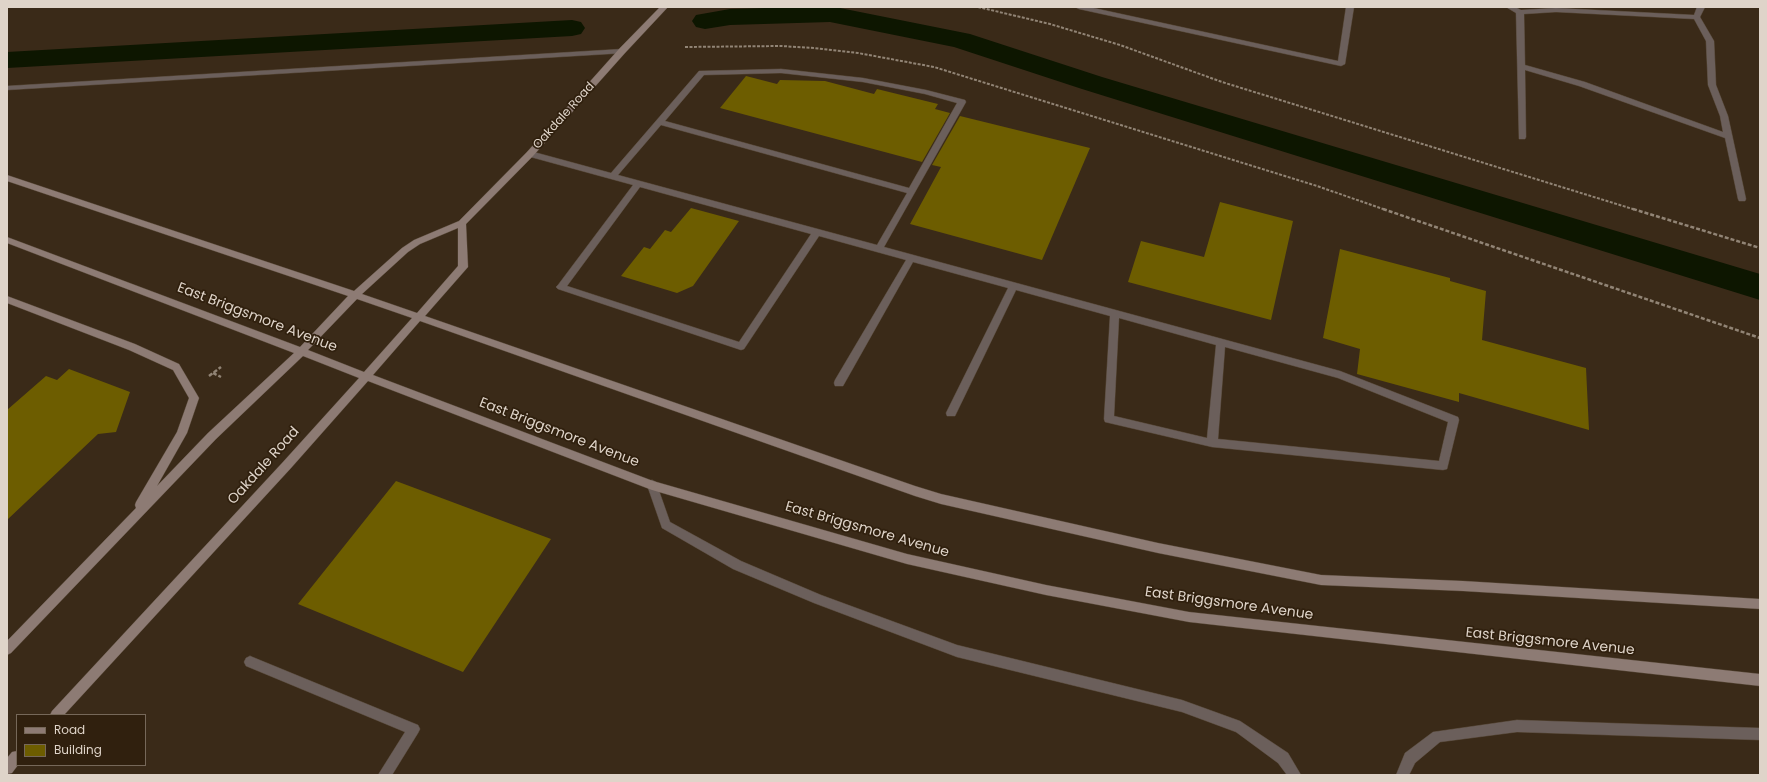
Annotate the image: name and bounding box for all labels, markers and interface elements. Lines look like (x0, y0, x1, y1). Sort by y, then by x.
street label: Oakdale Road (530, 80, 598, 152)
street label: East Briggsmore Avenue (175, 280, 339, 356)
street label: East Briggsmore Avenue (477, 395, 641, 471)
street label: Oakdale Road (225, 424, 303, 508)
street label: East Briggsmore Avenue (783, 499, 951, 561)
street label: East Briggsmore Avenue (1144, 584, 1314, 624)
street label: East Briggsmore Avenue (1465, 625, 1635, 659)
legend (16, 714, 146, 766)
text: Road (54, 721, 85, 738)
text: Building (54, 741, 102, 758)

